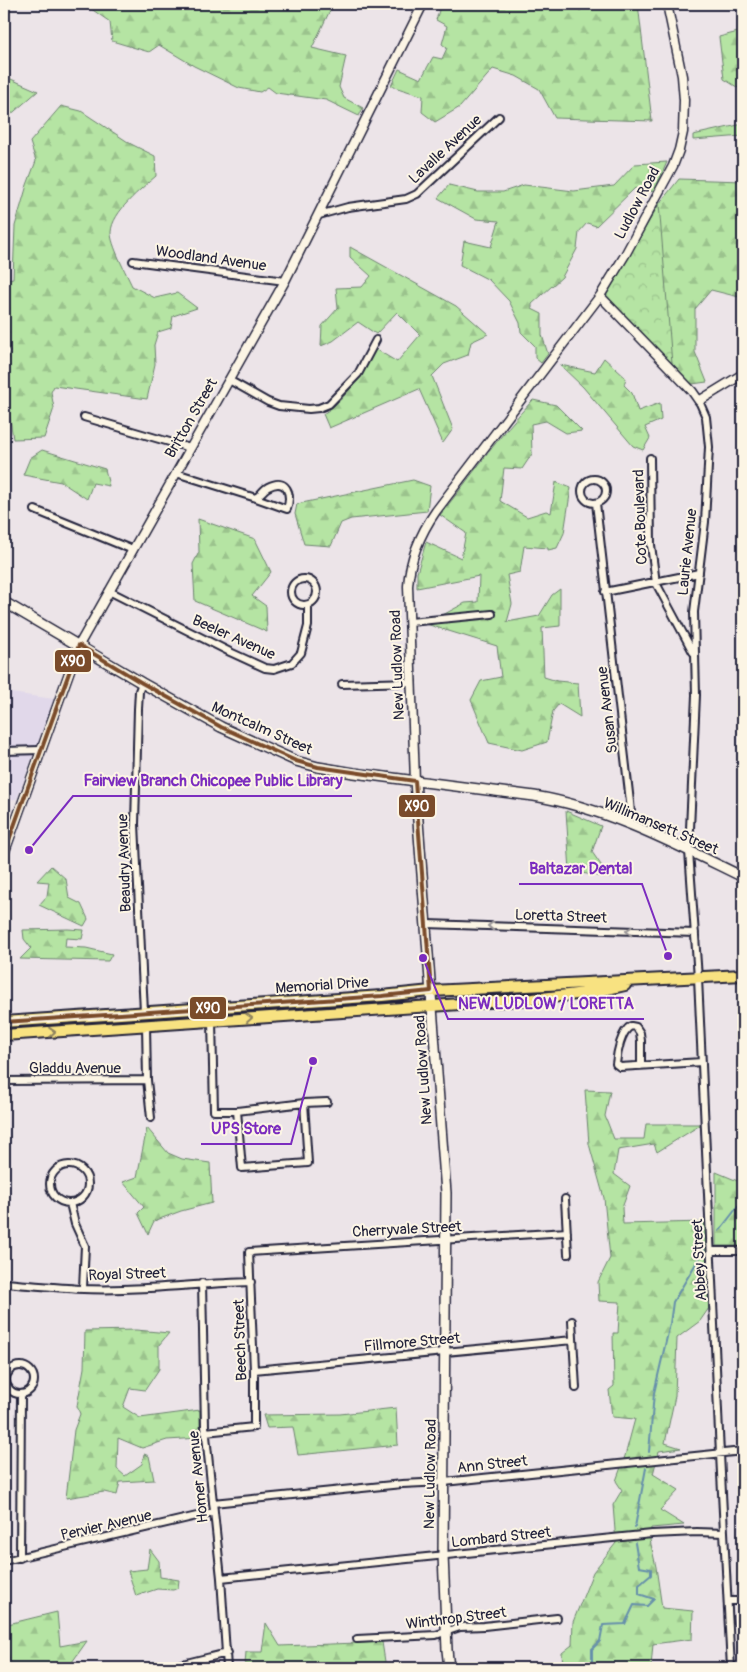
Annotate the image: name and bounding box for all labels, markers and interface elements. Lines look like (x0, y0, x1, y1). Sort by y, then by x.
street label: Lavalle Avenue (405, 110, 486, 188)
street label: Ludlow Road (610, 164, 664, 243)
street label: Woodland Avenue (154, 241, 268, 276)
street label: Britton Street (161, 374, 222, 462)
street label: Cote Boulevard (629, 469, 652, 565)
street label: Laurie Avenue (673, 507, 702, 597)
street label: New Ludlow Road (386, 610, 409, 720)
street label: Beeler Avenue (189, 611, 279, 664)
line badge: X90 (54, 649, 92, 673)
text: X90 (61, 653, 86, 670)
street label: Susan Avenue (593, 665, 622, 754)
street label: Montcalm Street (208, 698, 316, 760)
callout: Fairview Branch Chicopee Public Library (73, 765, 352, 796)
text: Fairview Branch Chicopee Public Library (83, 771, 343, 791)
line badge: X90 (398, 794, 436, 818)
street label: Willimansett Street (600, 794, 722, 860)
text: X90 (405, 798, 430, 815)
street label: Beaudry Avenue (113, 813, 136, 913)
callout: Baltazar Dental (519, 853, 642, 884)
text: Baltazar Dental (529, 859, 633, 879)
street label: Loretta Street (515, 905, 608, 928)
one-way arrow (487, 921, 494, 931)
one-way arrow (624, 926, 632, 937)
street label: Memorial Drive (275, 973, 370, 998)
callout: NEW LUDLOW / LORETTA (448, 988, 644, 1019)
text: NEW LUDLOW / LORETTA (458, 994, 635, 1014)
line badge: X90 (189, 996, 227, 1020)
text: X90 (196, 1000, 221, 1017)
one-way arrow (246, 1013, 254, 1024)
street label: New Ludlow Road (410, 1014, 437, 1126)
one-way arrow (49, 1026, 57, 1037)
street label: Gladdu Avenue (29, 1059, 122, 1078)
callout: UPS Store (201, 1113, 291, 1144)
text: UPS Store (211, 1119, 282, 1139)
street label: Cherryvale Street (352, 1217, 463, 1242)
street label: Abbey Street (688, 1217, 711, 1302)
street label: Royal Street (88, 1264, 167, 1285)
street label: Beech Street (230, 1298, 251, 1381)
street label: Fillmore Street (363, 1329, 462, 1356)
street label: New Ludlow Road (420, 1419, 441, 1529)
street label: Homer Avenue (184, 1429, 213, 1524)
street label: Ann Street (456, 1451, 529, 1478)
street label: Pervier Avenue (59, 1506, 154, 1545)
street label: Lombard Street (450, 1523, 553, 1552)
street label: Winthrop Street (405, 1603, 508, 1634)

